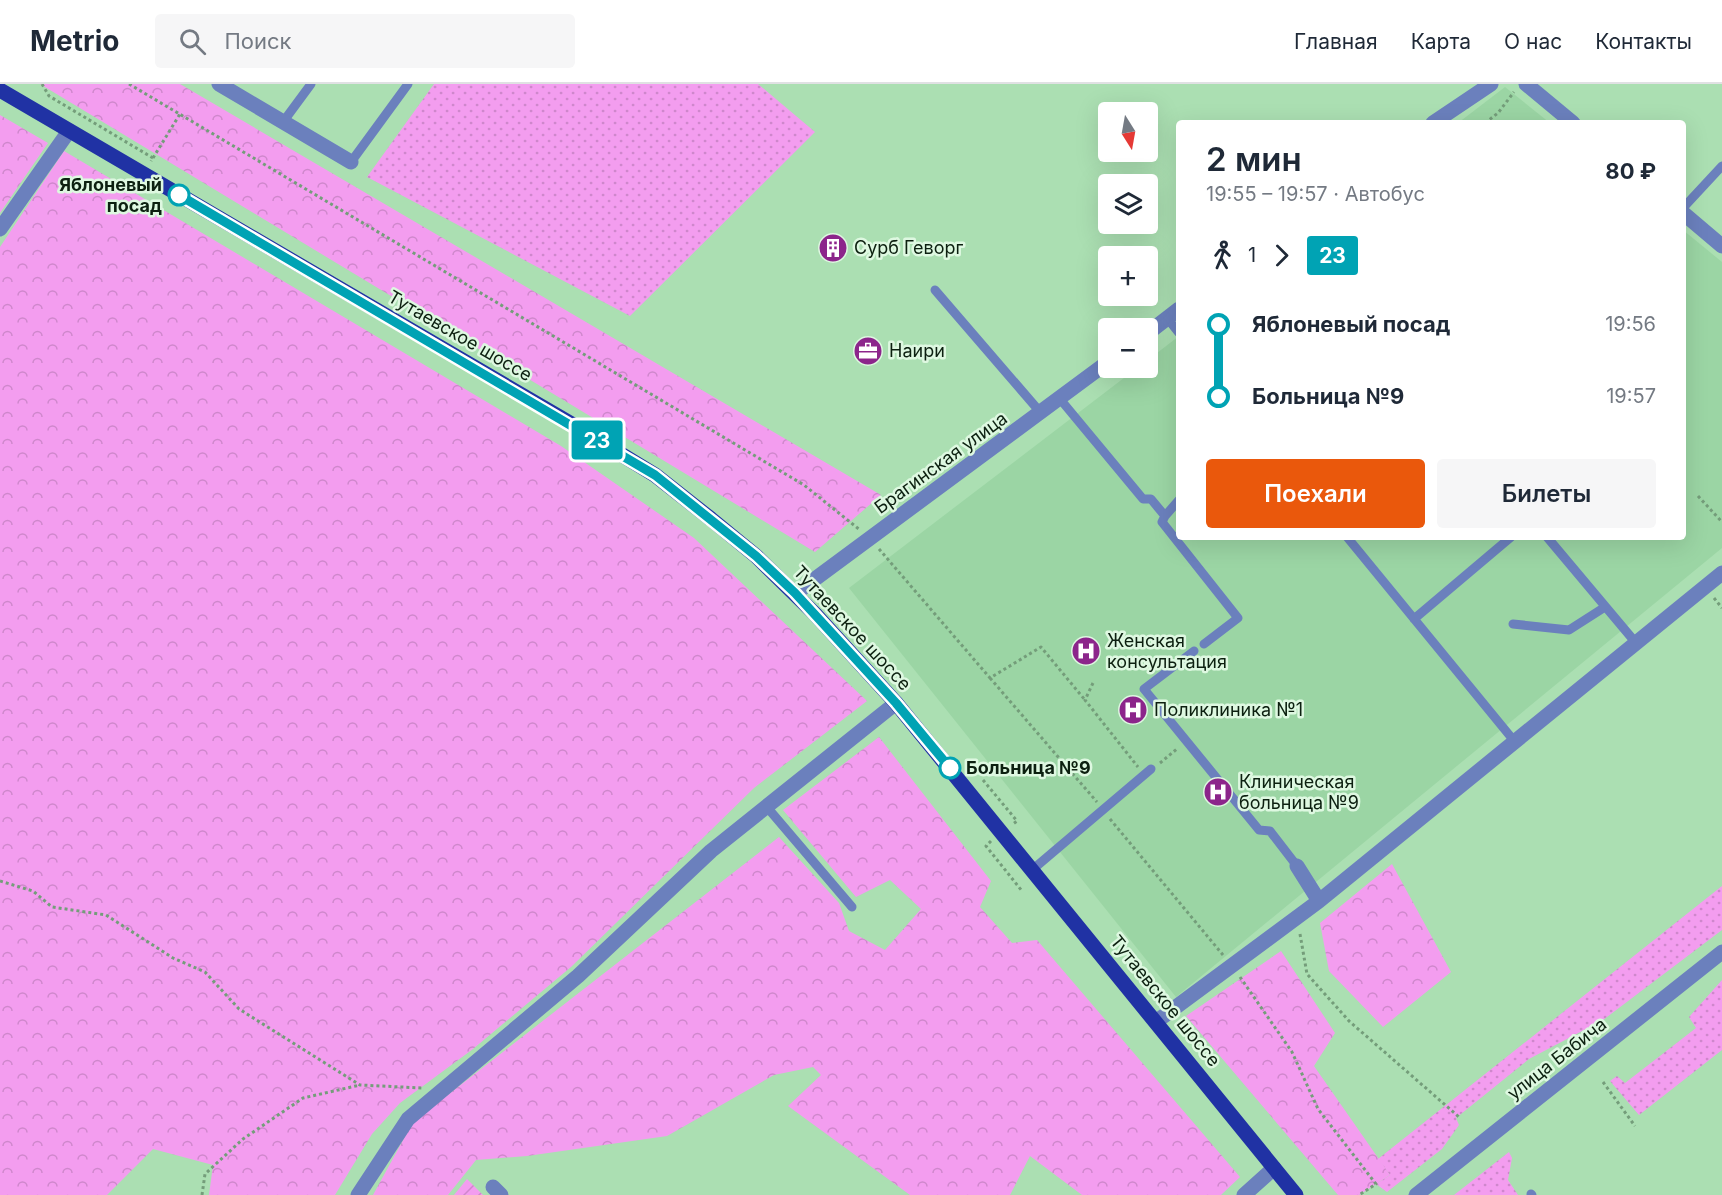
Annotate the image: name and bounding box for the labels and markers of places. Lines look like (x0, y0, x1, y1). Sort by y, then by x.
place label: Яблоневый посад (59, 174, 162, 216)
marker: Яблоневый посад (168, 184, 190, 206)
building icon: Сурб Геворг (817, 232, 849, 264)
place label: Сурб Геворг (854, 237, 963, 258)
office icon: Наири (852, 335, 884, 367)
place label: Наири (889, 340, 945, 361)
place label: Женская консультация (1107, 630, 1227, 672)
hospital icon: Женская консультация (1070, 635, 1102, 667)
hospital icon: Поликлиника №1 (1117, 694, 1149, 726)
place label: Поликлиника №1 (1154, 699, 1303, 720)
marker: Больница №9 (939, 757, 961, 779)
place label: Больница №9 (966, 757, 1091, 778)
place label: Клиническая больница №9 (1239, 771, 1359, 813)
hospital icon: Клиническая больница №9 (1202, 776, 1234, 808)

